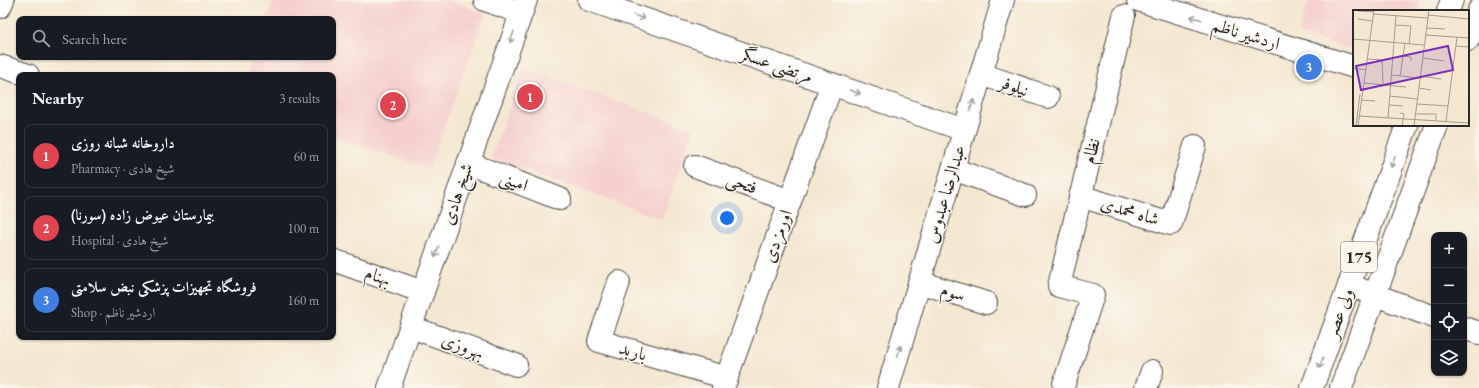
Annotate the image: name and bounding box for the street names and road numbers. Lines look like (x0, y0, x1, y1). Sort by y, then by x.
street label: اردشیر ناظم (1208, 12, 1283, 61)
street label: مرتضی عسگر (736, 41, 816, 89)
street label: نیلوفر (994, 69, 1032, 102)
street label: نظام (1076, 136, 1110, 167)
street label: عبدالرضا عبدوس (919, 142, 970, 246)
street label: شیخ هادی (435, 160, 483, 229)
street label: امینی (496, 165, 532, 198)
street label: فتحی (723, 166, 761, 200)
street label: شاه محمدی (1098, 191, 1162, 230)
street label: اورمزدی (756, 206, 799, 266)
road number: 175 (1341, 242, 1377, 272)
street label: بهنام (360, 260, 394, 296)
street label: سوم (937, 277, 968, 311)
street label: ولی عصر (1318, 285, 1359, 343)
street label: بهروزی (438, 327, 488, 365)
street label: باربد (617, 336, 650, 365)

